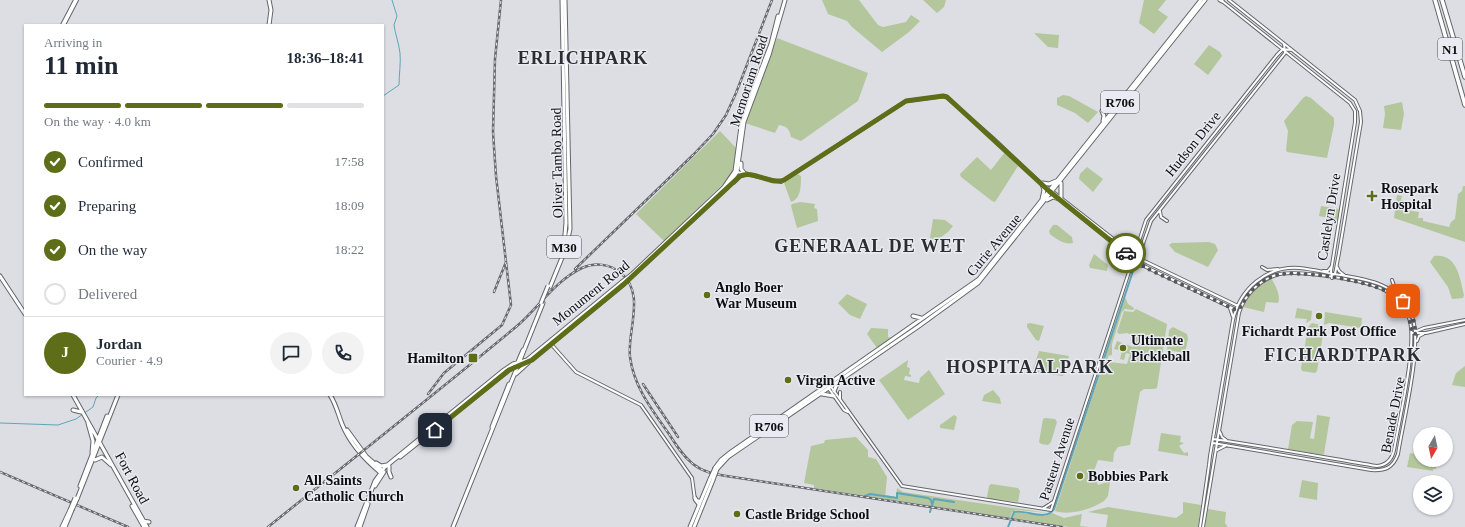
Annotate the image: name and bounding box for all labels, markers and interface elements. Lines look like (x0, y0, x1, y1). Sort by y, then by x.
street label: Memoriam Road (727, 33, 771, 129)
text: Arriving in (44, 35, 102, 50)
road number: N1 (1438, 38, 1462, 60)
district label: ERLICHPARK (518, 48, 648, 68)
text: 18:36–18:41 (287, 50, 364, 66)
text: 11 min (44, 51, 118, 80)
road number: R706 (1101, 91, 1139, 113)
street label: Oliver Tambo Road (549, 108, 565, 218)
street label: Hudson Drive (1162, 109, 1224, 179)
text: On the way · 4.0 km (44, 114, 151, 129)
icon: check (44, 151, 66, 173)
text: Confirmed (78, 154, 143, 170)
text: 17:58 (334, 154, 364, 169)
street label: Castlelyn Drive (1315, 172, 1343, 262)
place label: Rosepark Hospital (1381, 181, 1439, 212)
marker: Rosepark Hospital (1366, 190, 1378, 202)
icon: check (44, 195, 66, 217)
text: Preparing (78, 198, 136, 214)
text: 18:09 (334, 198, 364, 213)
street label: Curie Avenue (964, 211, 1024, 279)
courier (1106, 233, 1146, 273)
road number: M30 (547, 236, 581, 258)
district label: GENERAAL DE WET (774, 236, 966, 256)
icon: check (44, 239, 66, 261)
text: On the way (78, 242, 147, 258)
text: 18:22 (334, 242, 364, 257)
icon: car (1115, 242, 1137, 264)
street label: Monument Road (550, 257, 632, 329)
place label: Anglo Boer War Museum (715, 280, 797, 311)
pin (1386, 284, 1420, 318)
text: Delivered (78, 286, 137, 302)
marker: Anglo Boer War Museum (702, 290, 712, 300)
icon: bag (1392, 290, 1414, 312)
marker: Fichardt Park Post Office (1314, 311, 1324, 321)
place label: Fichardt Park Post Office (1242, 324, 1396, 339)
button: chat (270, 332, 312, 374)
button: phone (322, 332, 364, 374)
place label: Ultimate Pickleball (1131, 333, 1190, 364)
text: Jordan (96, 336, 142, 352)
marker: Ultimate Pickleball (1118, 343, 1128, 353)
text: J (61, 344, 69, 360)
district label: FICHARDTPARK (1264, 345, 1422, 365)
place label: Hamilton (407, 351, 464, 366)
marker: Hamilton (467, 352, 479, 364)
text: Courier · 4.9 (96, 353, 163, 368)
district label: HOSPITAALPARK (946, 357, 1114, 377)
place label: Virgin Active (796, 373, 875, 388)
marker: Virgin Active (783, 375, 793, 385)
street label: Benade Drive (1378, 376, 1408, 454)
pin (418, 413, 452, 447)
road number: R706 (750, 415, 788, 437)
street label: Pasteur Avenue (1037, 416, 1077, 502)
icon: home (424, 419, 446, 441)
north arrow (1413, 427, 1453, 467)
map controls (1413, 427, 1453, 515)
street label: Fort Road (112, 450, 152, 506)
place label: Bobbies Park (1088, 469, 1169, 484)
marker: Bobbies Park (1075, 471, 1085, 481)
place label: All Saints Catholic Church (304, 473, 404, 504)
button: layers (1413, 475, 1453, 515)
marker: All Saints Catholic Church (291, 483, 301, 493)
place label: Castle Bridge School (745, 507, 870, 522)
marker: Castle Bridge School (732, 509, 742, 519)

